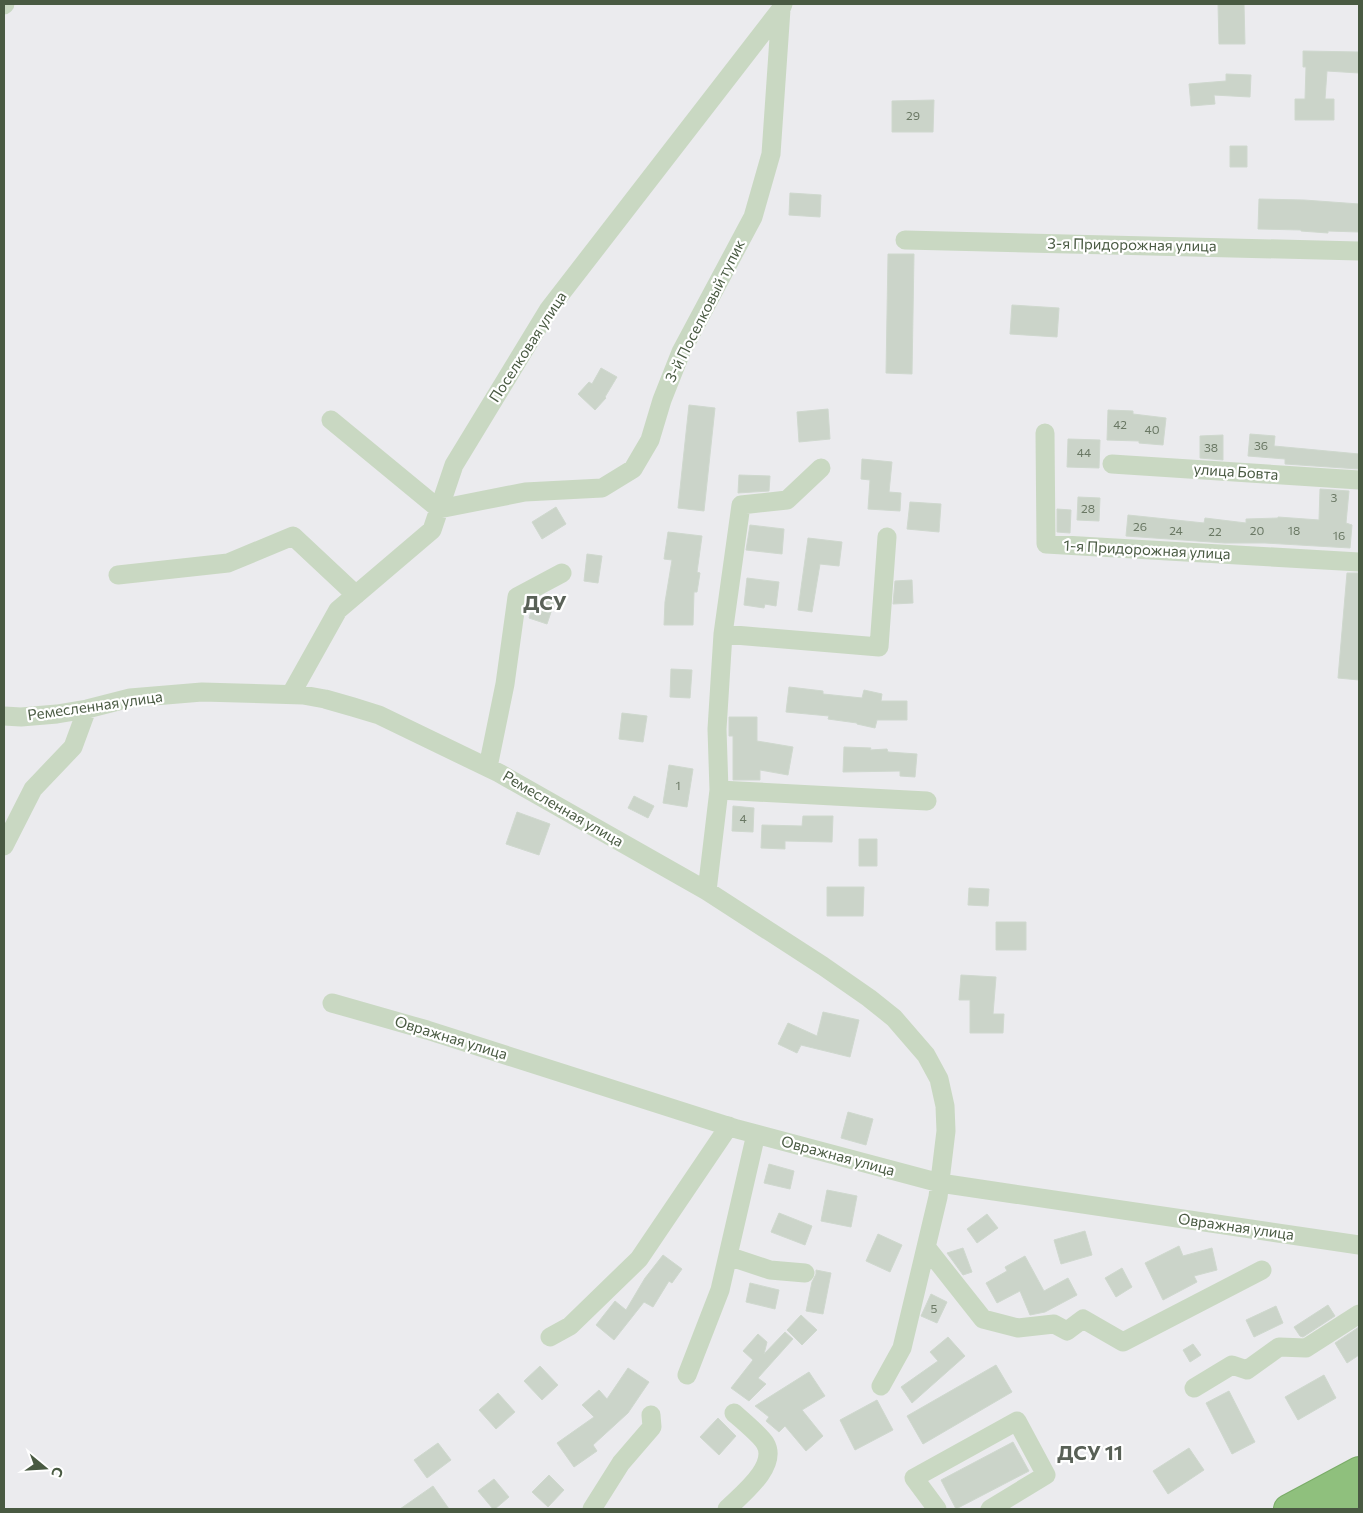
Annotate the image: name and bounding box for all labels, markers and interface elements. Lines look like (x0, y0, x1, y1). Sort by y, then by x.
house number: 29 (906, 108, 920, 122)
street label: 3-я Придорожная улица (1047, 234, 1217, 254)
street label: 3-й Поселковый тупик (660, 236, 748, 385)
street label: Поселковая улица (485, 288, 570, 405)
house number: 42 (1113, 417, 1127, 431)
house number: 40 (1144, 422, 1160, 436)
house number: 36 (1254, 438, 1268, 452)
house number: 38 (1204, 440, 1218, 454)
house number: 44 (1077, 445, 1091, 459)
street label: улица Бовта (1193, 459, 1279, 483)
house number: 3 (1331, 490, 1338, 504)
house number: 28 (1081, 501, 1095, 515)
house number: 26 (1133, 519, 1147, 533)
house number: 24 (1169, 523, 1183, 537)
house number: 20 (1250, 523, 1264, 537)
house number: 18 (1288, 523, 1300, 537)
house number: 22 (1208, 524, 1222, 538)
house number: 16 (1333, 528, 1345, 542)
street label: 1-я Придорожная улица (1063, 536, 1231, 562)
district label: ДСУ (523, 590, 567, 614)
street label: Ремесленная улица (26, 687, 164, 723)
street label: Ремесленная улица (500, 766, 627, 850)
house number: 1 (675, 778, 681, 792)
house number: 4 (739, 811, 747, 825)
street label: Овражная улица (393, 1011, 510, 1063)
street label: Овражная улица (780, 1131, 897, 1179)
street label: Овражная улица (1177, 1209, 1295, 1243)
house number: 5 (931, 1301, 938, 1315)
district label: ДСУ 11 (1057, 1440, 1123, 1464)
north arrow (20, 1443, 70, 1493)
text: С (48, 1465, 67, 1479)

